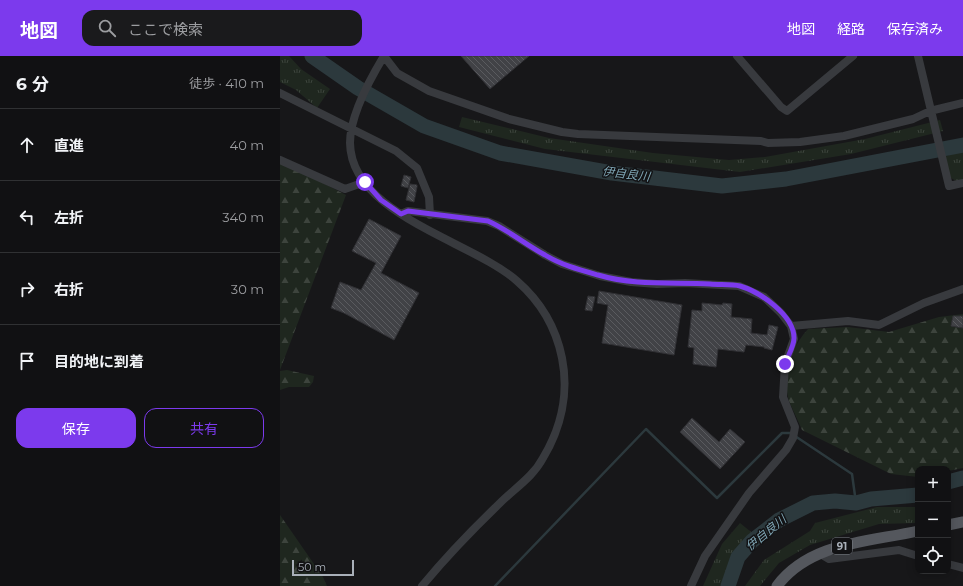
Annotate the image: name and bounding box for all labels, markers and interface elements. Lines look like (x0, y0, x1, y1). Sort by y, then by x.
search box (82, 10, 362, 46)
icon: search (96, 17, 118, 39)
text: 地図 (20, 19, 58, 42)
text: ここで検索 (128, 20, 203, 39)
text: 地図 (787, 20, 815, 38)
text: 経路 (837, 20, 865, 38)
text: 保存済み (887, 20, 943, 38)
text: 6 分 (16, 74, 49, 94)
text: 徒歩 · 410 m (189, 75, 264, 91)
icon: ahead (16, 134, 38, 156)
text: 直進 (54, 136, 84, 155)
text: 40 m (230, 137, 264, 153)
water label: 伊自良川 (601, 163, 653, 184)
route start (356, 173, 374, 191)
icon: left (16, 206, 38, 228)
text: 左折 (54, 208, 84, 227)
text: 340 m (222, 209, 264, 225)
icon: right (16, 278, 38, 300)
text: 右折 (54, 280, 84, 299)
text: 30 m (231, 281, 264, 297)
icon: arrive (16, 350, 38, 372)
text: 目的地に到着 (54, 352, 144, 371)
route end (776, 355, 794, 373)
button: 保存 (16, 408, 136, 448)
button: 共有 (144, 408, 264, 448)
map controls (915, 466, 951, 574)
button: + (915, 466, 951, 502)
button: − (915, 502, 951, 538)
water label: 伊自良川 (742, 510, 791, 554)
road number: 91 (832, 538, 852, 554)
button: locate (915, 538, 951, 574)
scale bar (292, 558, 354, 577)
text: 50 m (298, 560, 326, 574)

